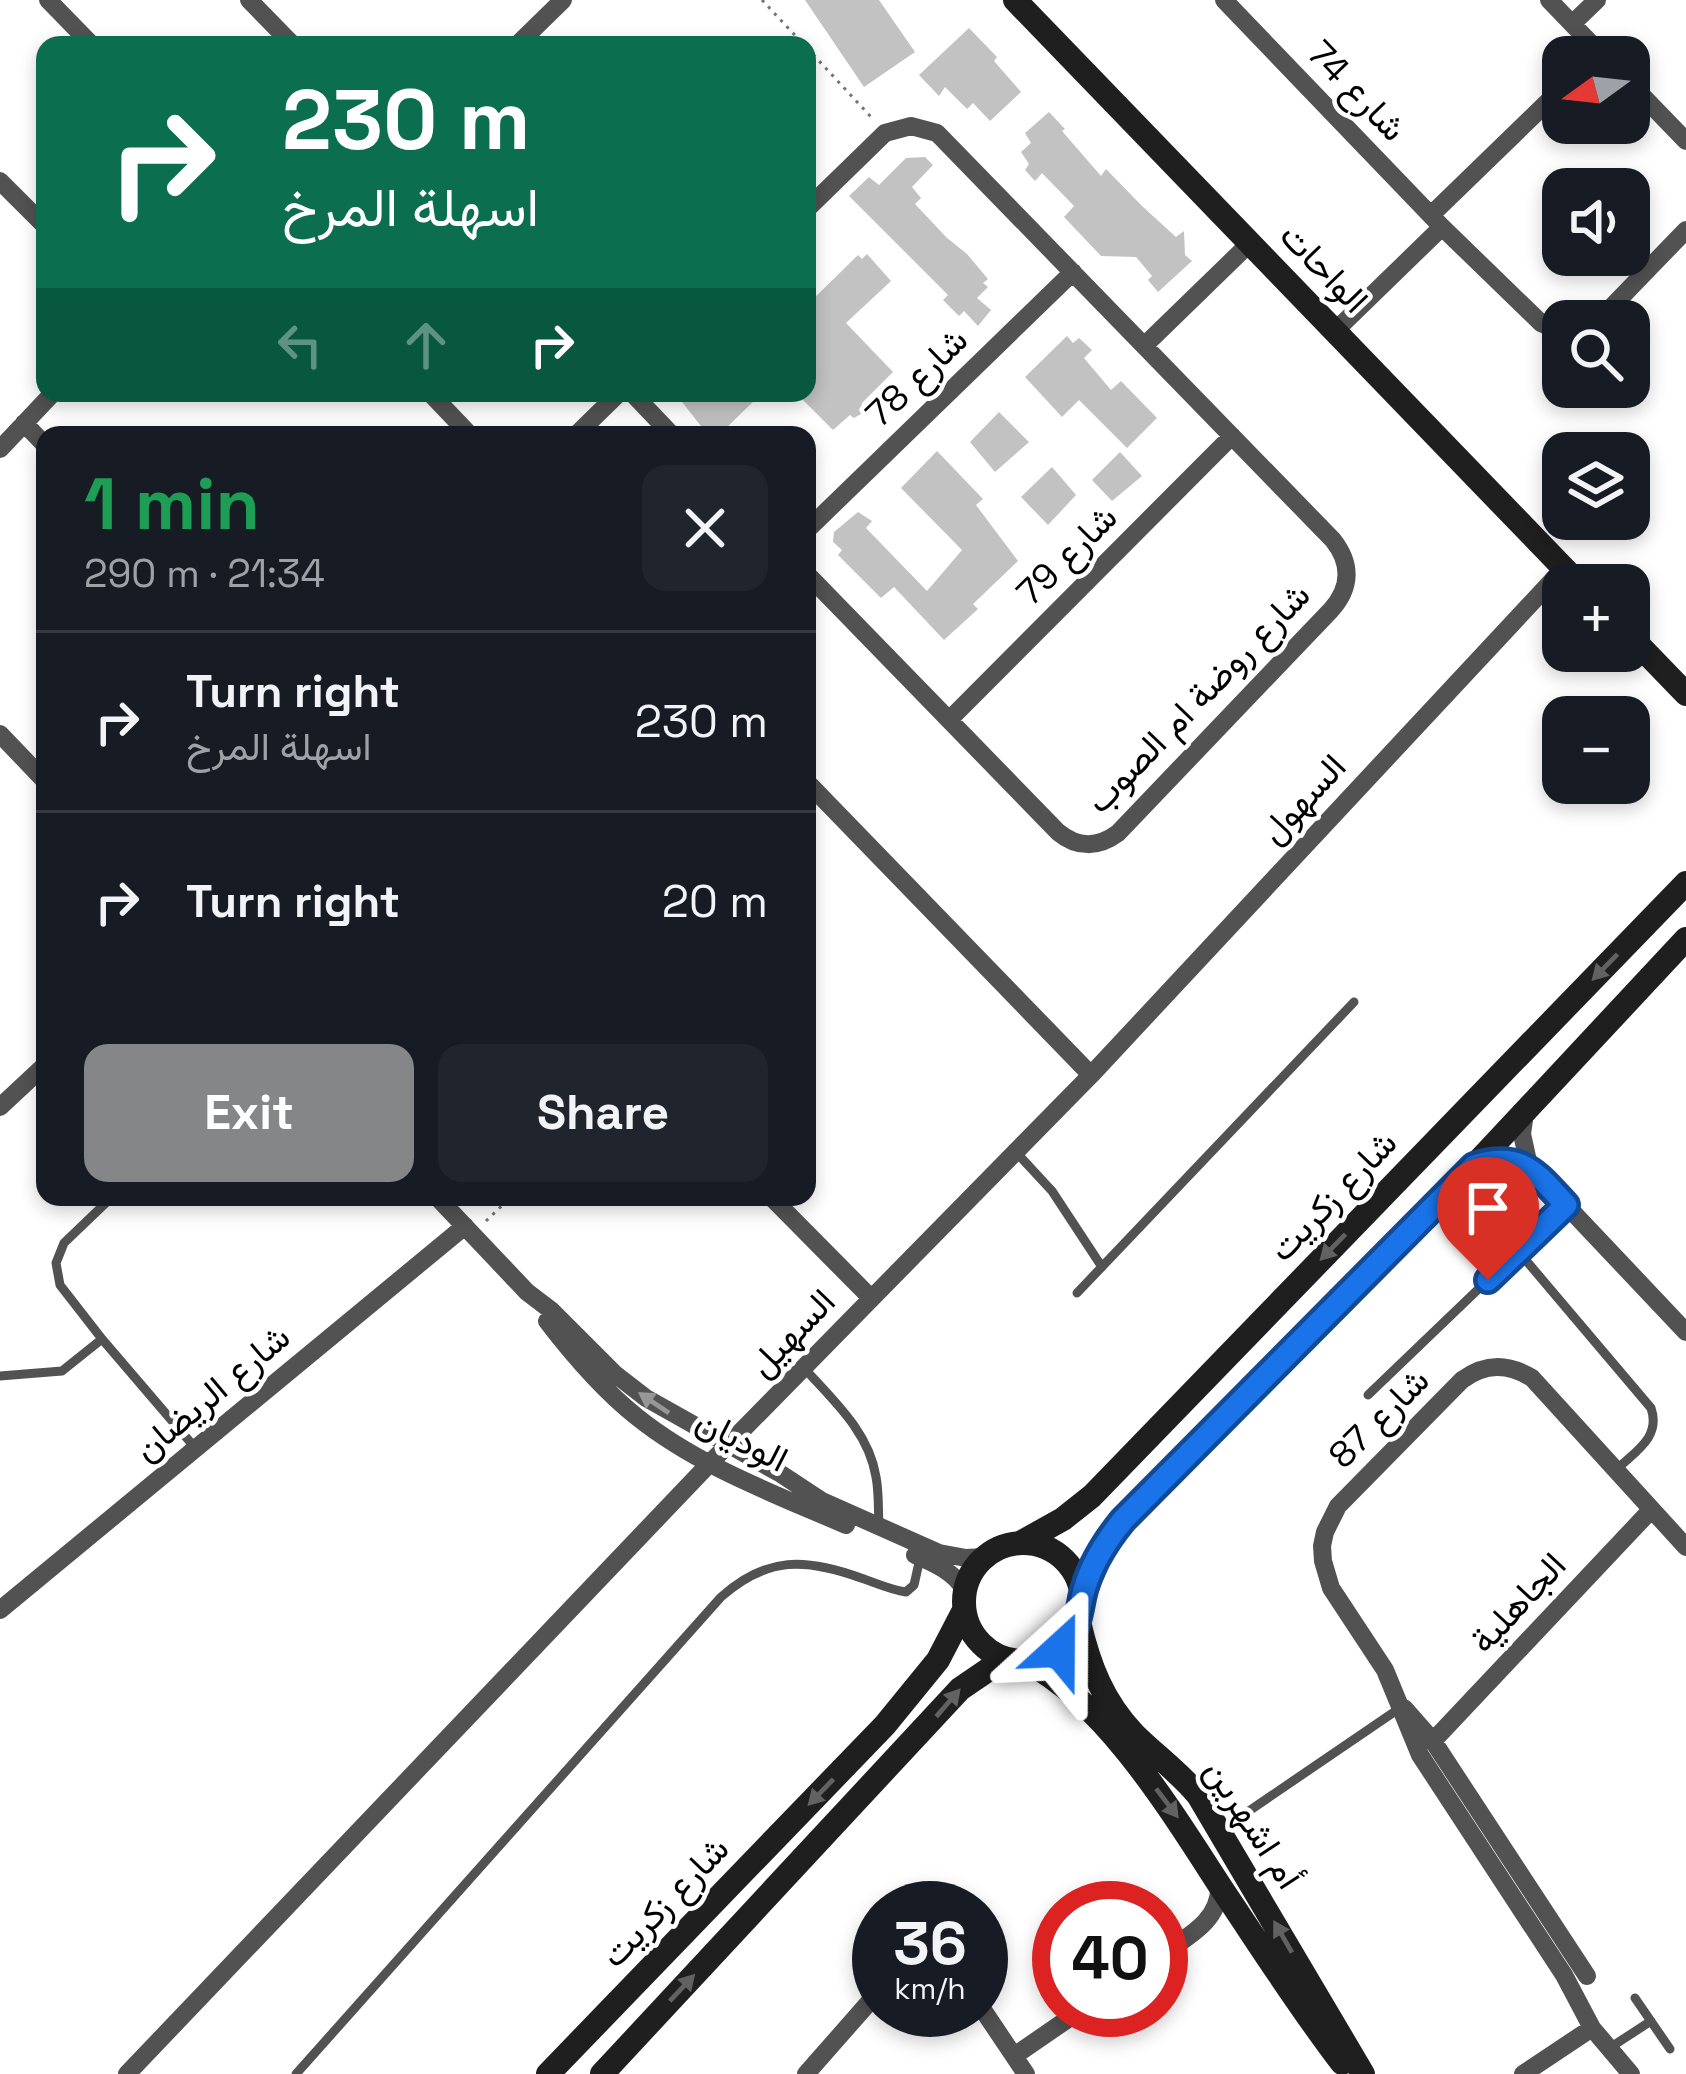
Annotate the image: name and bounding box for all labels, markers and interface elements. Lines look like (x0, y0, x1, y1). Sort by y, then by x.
street label: شارع 74 (1297, 31, 1416, 152)
north arrow (1542, 36, 1650, 144)
map controls (1542, 36, 1650, 804)
text: 230 m (282, 66, 530, 174)
icon: right (84, 84, 240, 240)
button: sound (1542, 168, 1650, 276)
text: اسهلة المرخ (282, 173, 539, 242)
street label: الواحات (1270, 213, 1378, 323)
button: search (1542, 300, 1650, 408)
icon: left (267, 312, 333, 378)
icon: ahead (393, 312, 459, 378)
icon: right (519, 312, 585, 378)
street label: شارع 78 (856, 317, 978, 437)
button: layers (1542, 432, 1650, 540)
text: 1 min (84, 458, 260, 550)
button: close (642, 465, 768, 591)
street label: شارع 79 (1007, 495, 1128, 616)
text: 290 m · 21:34 (84, 549, 325, 598)
button: + (1542, 564, 1650, 672)
street label: شارع روضة ام الصوب (1076, 573, 1321, 824)
text: Turn right (186, 663, 400, 720)
icon: right (84, 689, 150, 755)
text: 230 m (635, 693, 768, 750)
button: − (1542, 696, 1650, 804)
text: اسهلة المرخ (186, 722, 372, 771)
street label: السهول (1250, 745, 1356, 853)
icon: right (84, 869, 150, 935)
text: Turn right (186, 873, 400, 930)
text: 20 m (662, 873, 768, 930)
one-way arrow (1591, 952, 1619, 981)
button: Exit (84, 1044, 414, 1182)
button: Share (438, 1044, 768, 1182)
street label: شارع زكريت (1259, 1121, 1408, 1272)
pin (1437, 1157, 1539, 1280)
icon: arrive (1455, 1175, 1521, 1241)
one-way arrow (1320, 1232, 1348, 1261)
street label: السهيل (739, 1279, 845, 1387)
street label: شارع الريضان (124, 1314, 300, 1473)
street label: شارع 87 (1319, 1358, 1440, 1479)
one-way arrow (638, 1392, 671, 1414)
street label: الوديان (688, 1397, 796, 1483)
street label: الجاهلية (1460, 1543, 1576, 1663)
position arrow (996, 1587, 1122, 1713)
one-way arrow (934, 1688, 960, 1718)
street label: أم اشهرين (1194, 1750, 1312, 1898)
one-way arrow (807, 1777, 835, 1806)
one-way arrow (1155, 1788, 1179, 1819)
street label: شارع زكريت (591, 1827, 740, 1978)
speed limit sign: 40 (1032, 1881, 1188, 2037)
text: 36 (893, 1905, 967, 1982)
one-way arrow (1273, 1920, 1294, 1954)
text: km/h (894, 1969, 966, 2008)
one-way arrow (668, 1974, 695, 2003)

